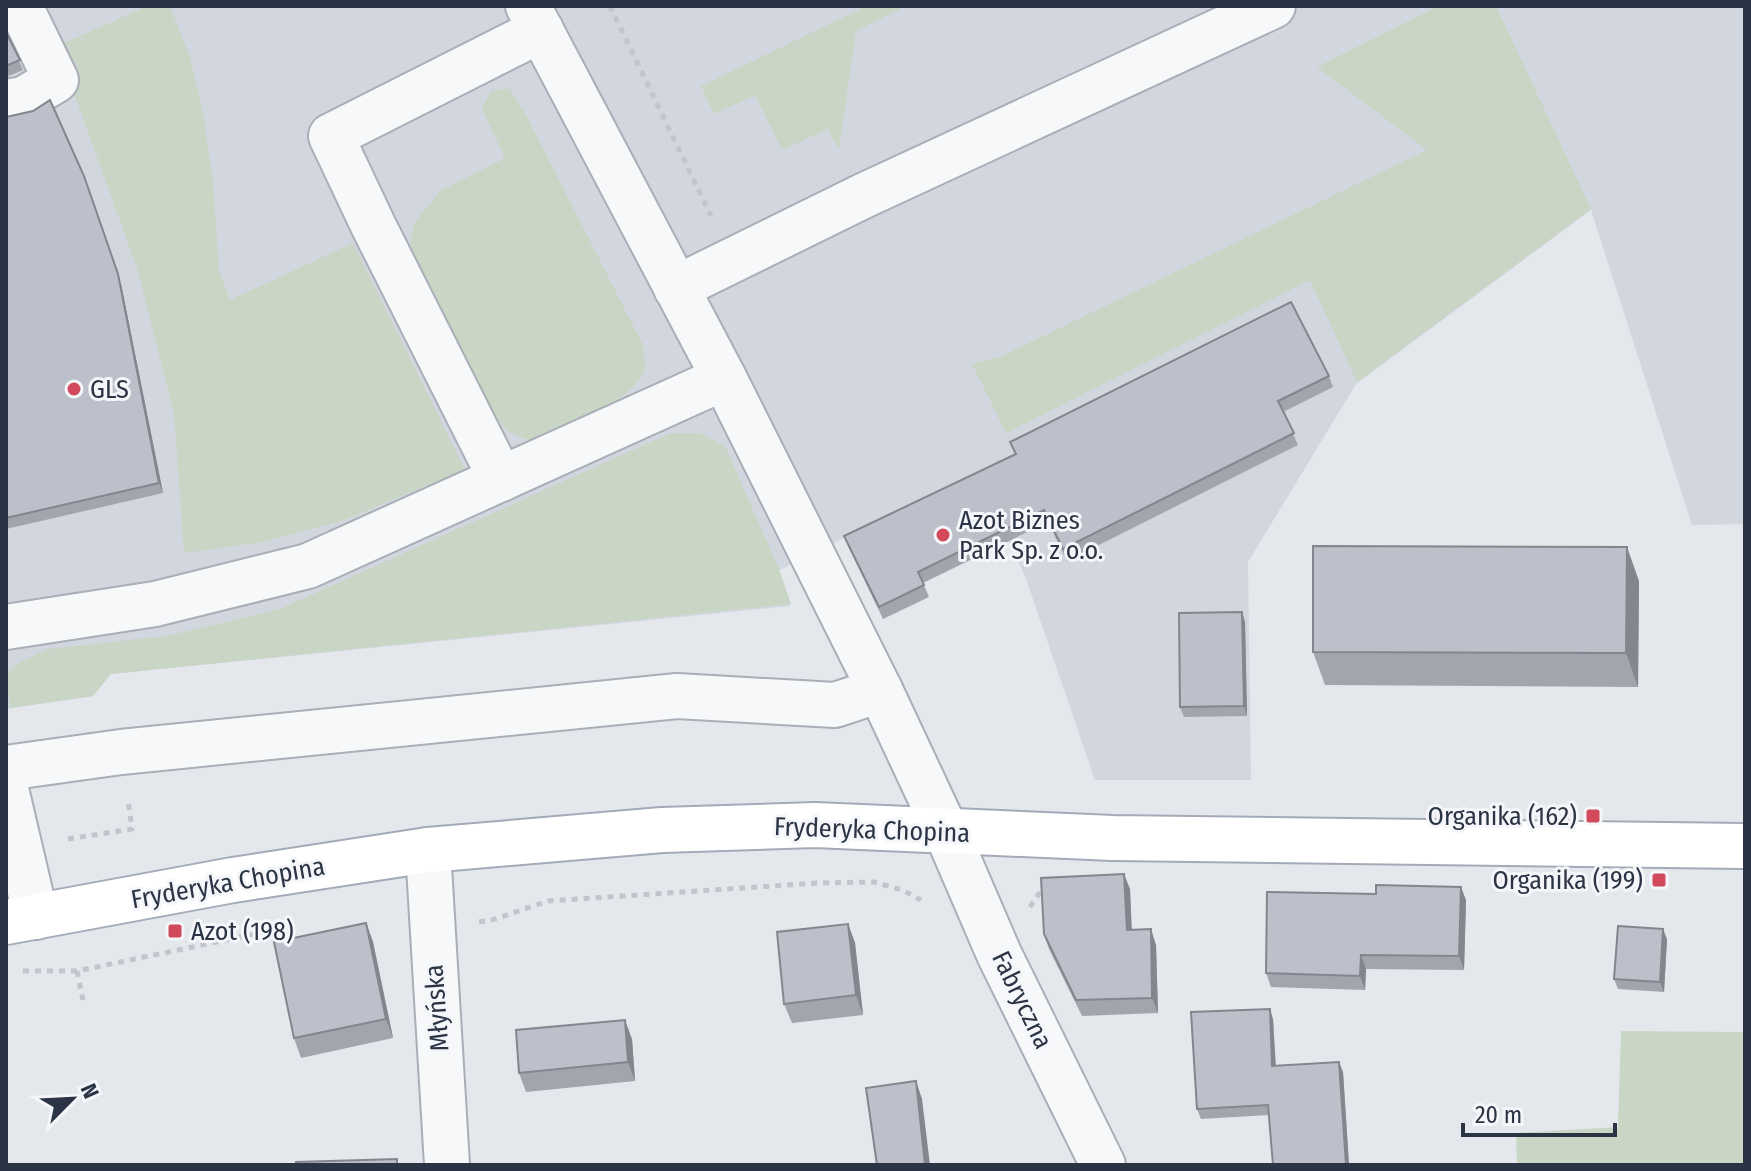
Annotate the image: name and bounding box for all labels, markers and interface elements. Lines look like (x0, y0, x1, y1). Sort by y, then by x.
place label: GLS (90, 374, 129, 405)
marker: GLS (65, 380, 83, 398)
place label: Azot Biznes Park Sp. z o.o. (959, 505, 1103, 566)
marker: Azot Biznes Park Sp. z o.o. (934, 526, 952, 544)
place label: Organika (162) (1428, 801, 1577, 832)
marker: Organika (162) (1584, 807, 1602, 825)
street label: Fryderyka Chopina (773, 811, 971, 849)
street label: Fryderyka Chopina (129, 851, 327, 915)
place label: Organika (199) (1492, 865, 1643, 896)
marker: Organika (199) (1650, 871, 1668, 889)
place label: Azot (198) (191, 916, 294, 947)
marker: Azot (198) (166, 922, 184, 940)
street label: Fabryczna (985, 946, 1059, 1054)
street label: Młyńska (419, 964, 455, 1052)
north arrow (32, 1059, 112, 1139)
text: N (75, 1080, 105, 1103)
scale bar (1463, 1087, 1615, 1137)
text: 20 m (1475, 1101, 1522, 1129)

